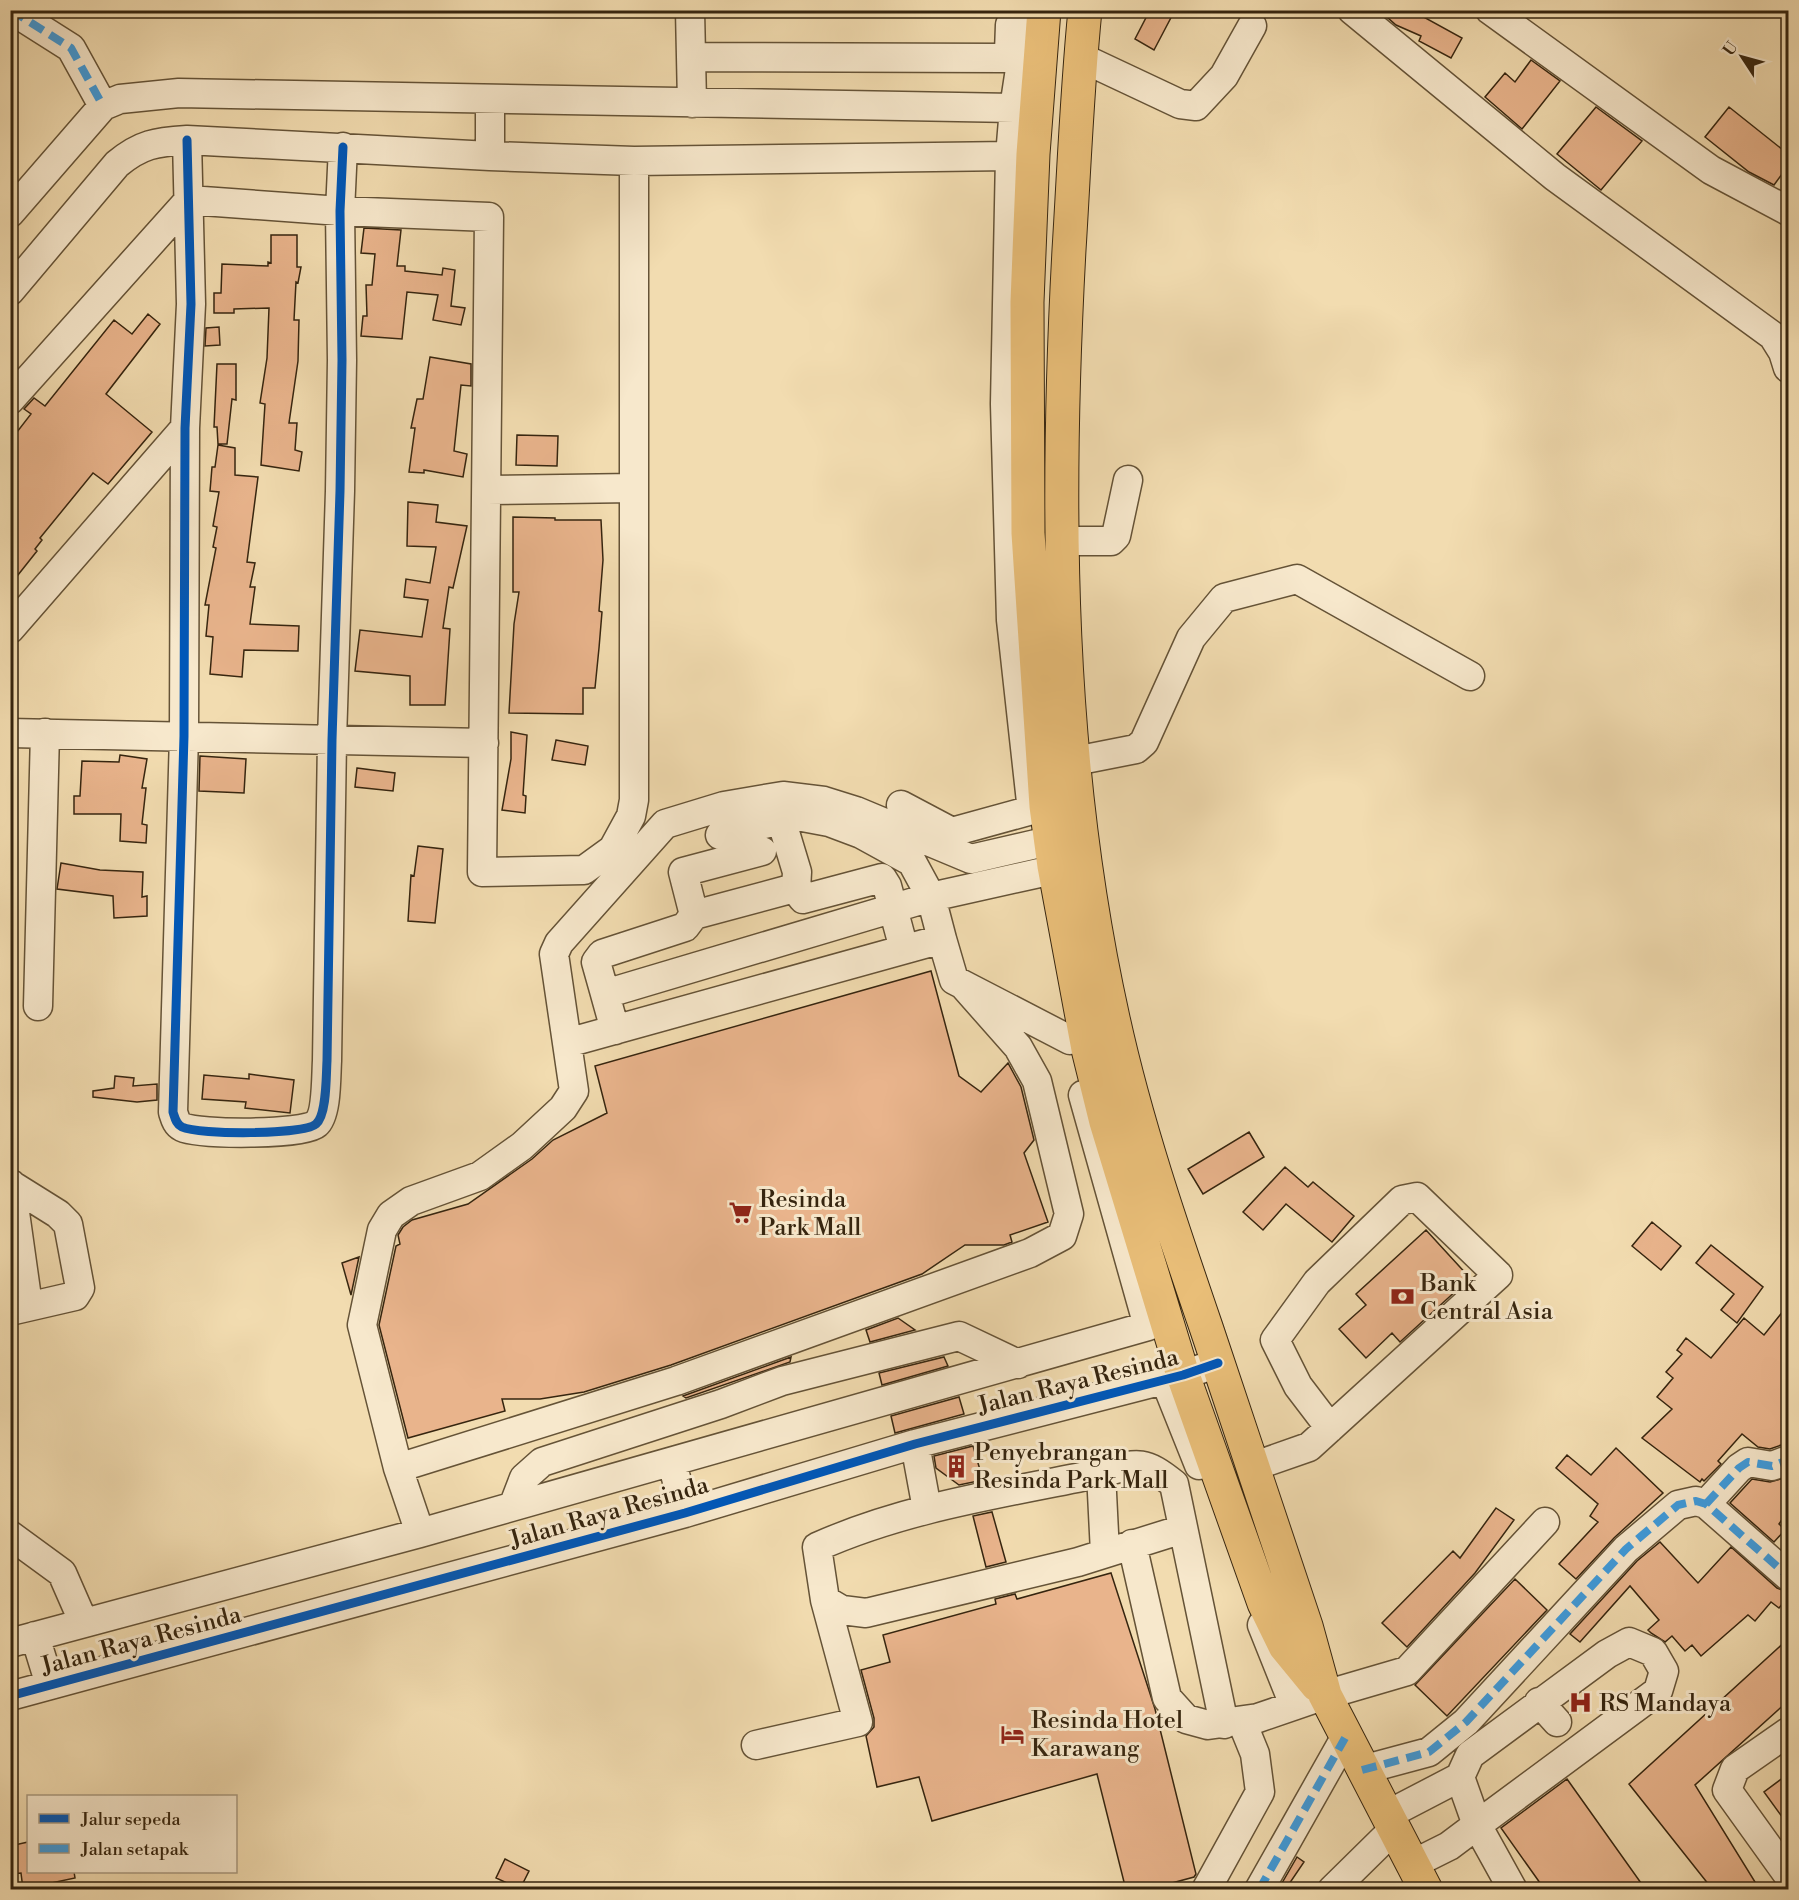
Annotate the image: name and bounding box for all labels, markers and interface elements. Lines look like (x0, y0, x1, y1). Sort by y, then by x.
north arrow (1712, 27, 1772, 87)
text: U (1719, 37, 1743, 60)
place label: Resinda Park Mall (759, 1185, 861, 1243)
supermarket icon: Resinda Park Mall (728, 1200, 754, 1226)
place label: Bank Central Asia (1419, 1269, 1554, 1327)
bank icon: Bank Central Asia (1389, 1284, 1415, 1310)
street label: Jalan Raya Resinda (974, 1342, 1182, 1422)
place label: Penyebrangan Resinda Park Mall (974, 1438, 1168, 1496)
building icon: Penyebrangan Resinda Park Mall (943, 1453, 969, 1479)
street label: Jalan Raya Resinda (505, 1470, 713, 1556)
street label: Jalan Raya Resinda (37, 1600, 245, 1682)
place label: RS Mandaya (1599, 1689, 1732, 1719)
hospital icon: RS Mandaya (1568, 1690, 1594, 1716)
place label: Resinda Hotel Karawang (1031, 1706, 1183, 1764)
hotel icon: Resinda Hotel Karawang (1000, 1721, 1026, 1747)
legend (27, 1795, 237, 1873)
text: Jalur sepeda (80, 1808, 182, 1831)
text: Jalan setapak (80, 1838, 190, 1861)

